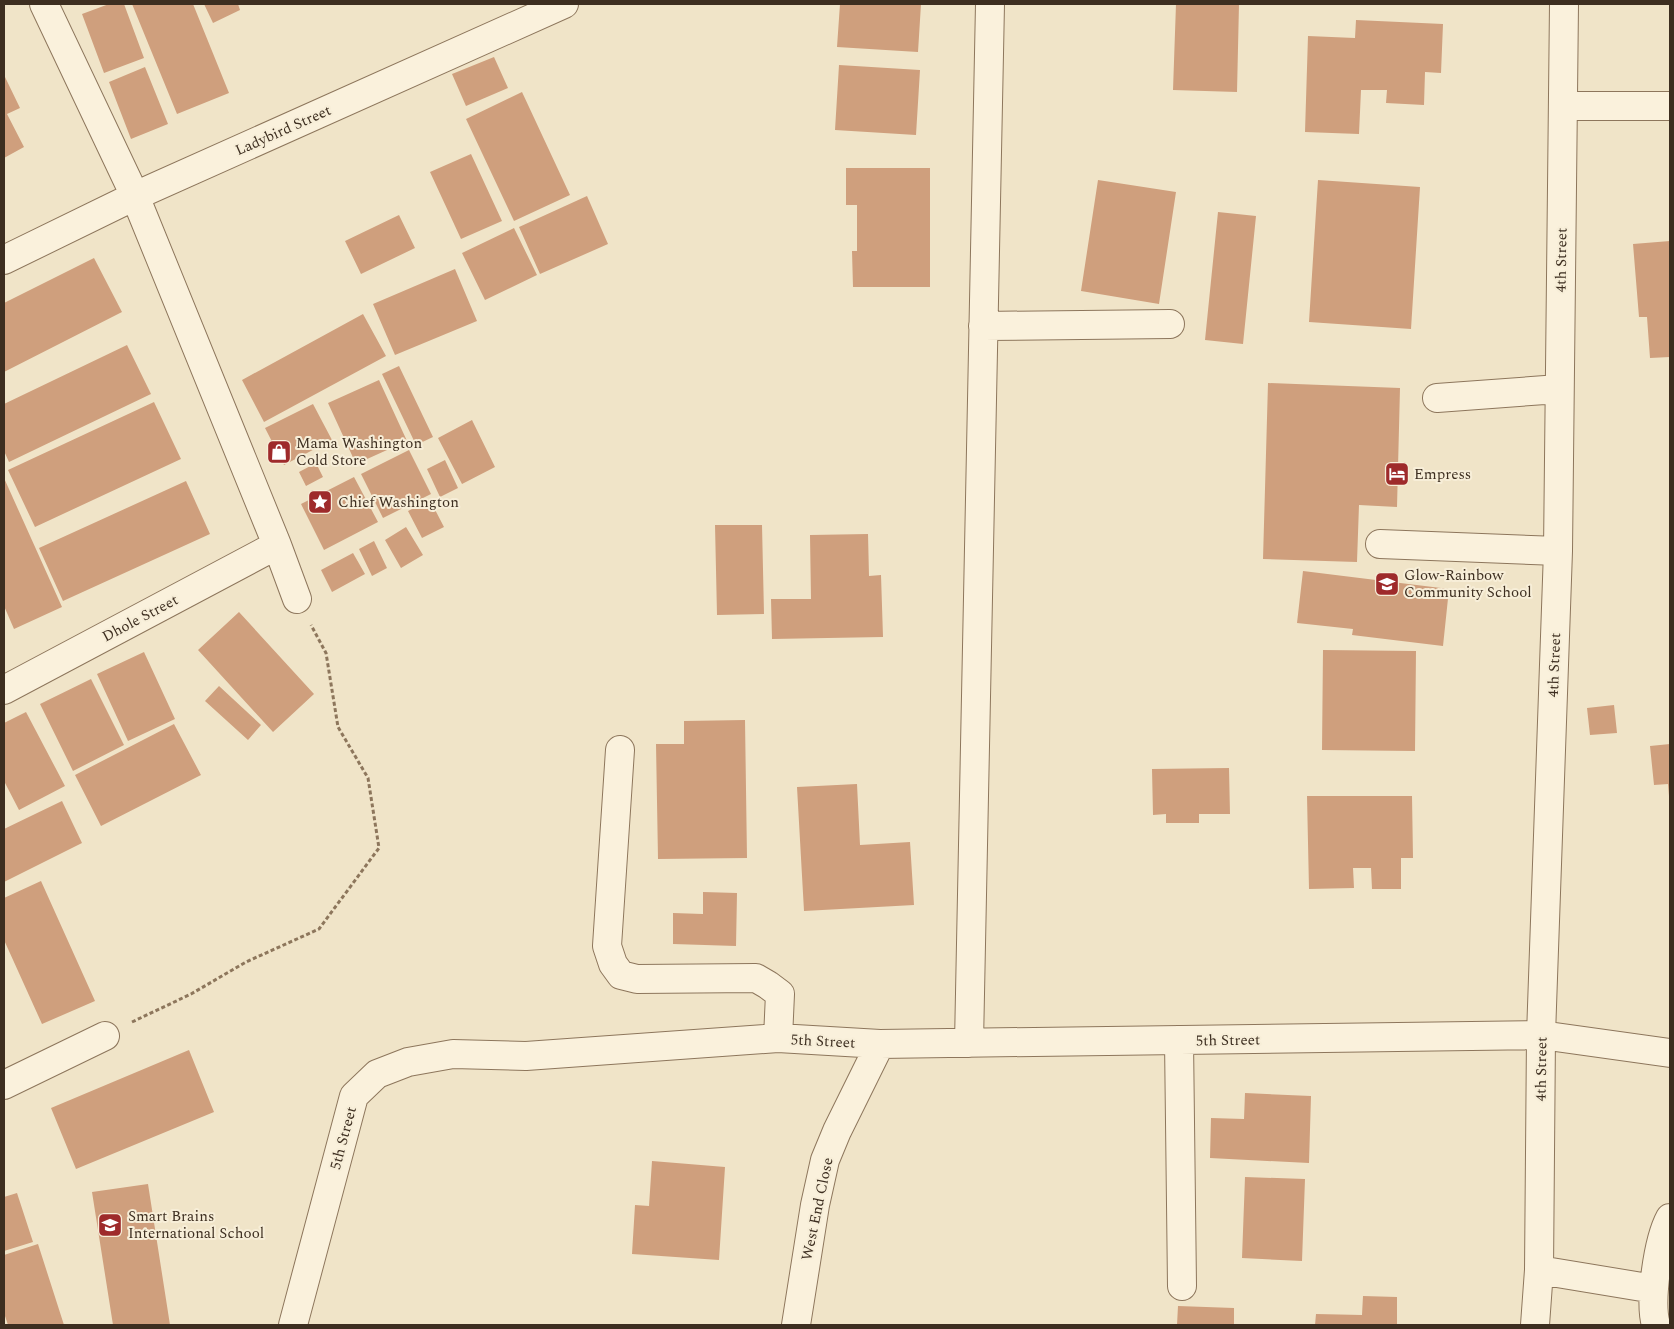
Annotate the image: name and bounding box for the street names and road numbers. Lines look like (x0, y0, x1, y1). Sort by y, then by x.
street label: Ladybird Street (231, 99, 335, 162)
street label: 4th Street (1549, 227, 1574, 293)
street label: Dhole Street (98, 589, 182, 648)
street label: 4th Street (1542, 632, 1567, 698)
street label: 5th Street (790, 1028, 856, 1055)
street label: 5th Street (1195, 1028, 1261, 1053)
street label: 4th Street (1529, 1036, 1554, 1102)
street label: 5th Street (324, 1104, 363, 1172)
street label: West End Close (795, 1155, 840, 1263)

